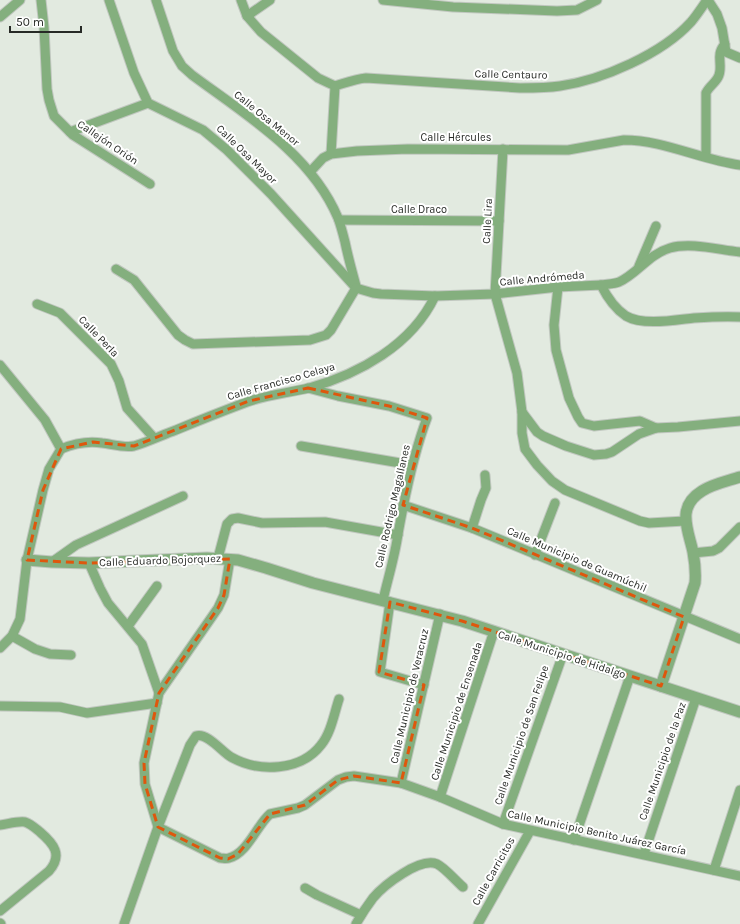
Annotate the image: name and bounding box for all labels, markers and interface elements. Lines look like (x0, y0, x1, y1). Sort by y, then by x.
scale bar (10, 8, 81, 34)
text: 50 m (16, 15, 44, 29)
street label: Calle Centauro (474, 67, 548, 82)
street label: Calle Osa Menor (231, 88, 302, 149)
street label: Callejón Orión (75, 117, 141, 167)
street label: Calle Osa Mayor (214, 122, 280, 187)
street label: Calle Hércules (420, 131, 492, 144)
street label: Calle Lira (480, 198, 495, 244)
street label: Calle Draco (391, 203, 447, 216)
street label: Calle Andrómeda (499, 268, 585, 289)
street label: Calle Perla (76, 313, 121, 360)
street label: Calle Francisco Celaya (226, 360, 336, 403)
street label: Calle Rodrigo Magallanes (372, 443, 413, 569)
street label: Calle Municipio de Guamúchil (505, 524, 649, 595)
street label: Calle Eduardo Bojorquez (99, 552, 221, 569)
street label: Calle Municipio de Veracruz (388, 627, 431, 765)
street label: Calle Municipio de Hidalgo (496, 628, 627, 681)
street label: Calle Municipio de Ensenada (428, 640, 485, 782)
street label: Calle Municipio de San Felipe (491, 663, 552, 807)
street label: Calle Municipio de la Paz (636, 700, 689, 822)
street label: Calle Municipio Benito Juárez García (506, 807, 687, 858)
street label: Calle Carricitos (469, 835, 518, 908)

